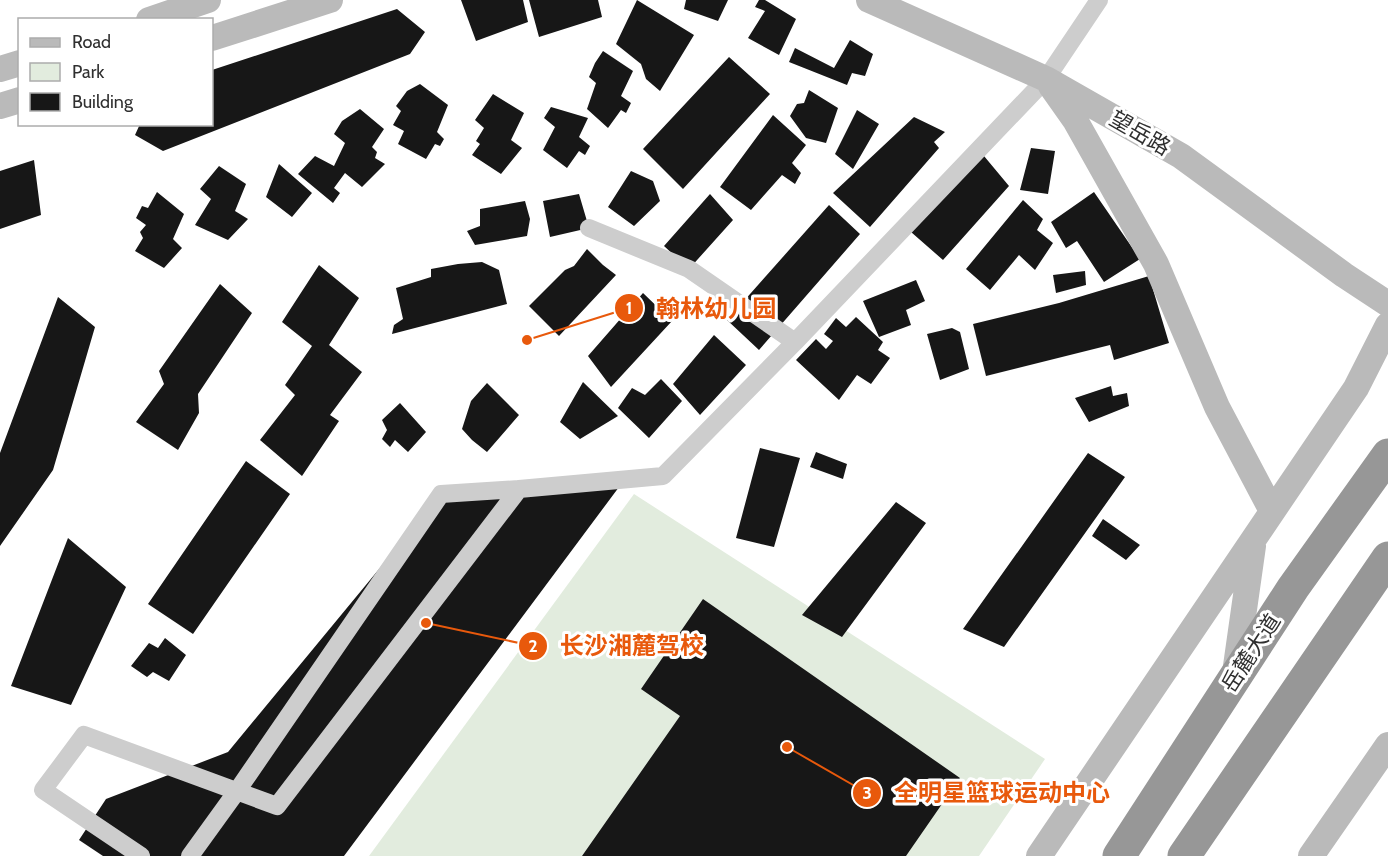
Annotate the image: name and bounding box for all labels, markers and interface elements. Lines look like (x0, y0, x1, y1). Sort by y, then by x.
legend (18, 18, 213, 126)
text: Road (72, 31, 111, 53)
text: Park (72, 61, 105, 83)
text: Building (72, 91, 134, 113)
street label: 望岳路 (1105, 105, 1175, 161)
callout: 翰林幼儿园 (614, 287, 788, 329)
text: 翰林幼儿园 (656, 294, 776, 323)
text: 1 (626, 297, 632, 319)
street label: 岳麓大道 (1216, 609, 1286, 697)
callout: 长沙湘麓驾校 (518, 625, 716, 667)
text: 长沙湘麓驾校 (560, 631, 704, 660)
text: 2 (528, 635, 538, 657)
callout: 全明星篮球运动中心 (852, 772, 1122, 814)
text: 全明星篮球运动中心 (894, 778, 1110, 807)
text: 3 (862, 782, 872, 804)

